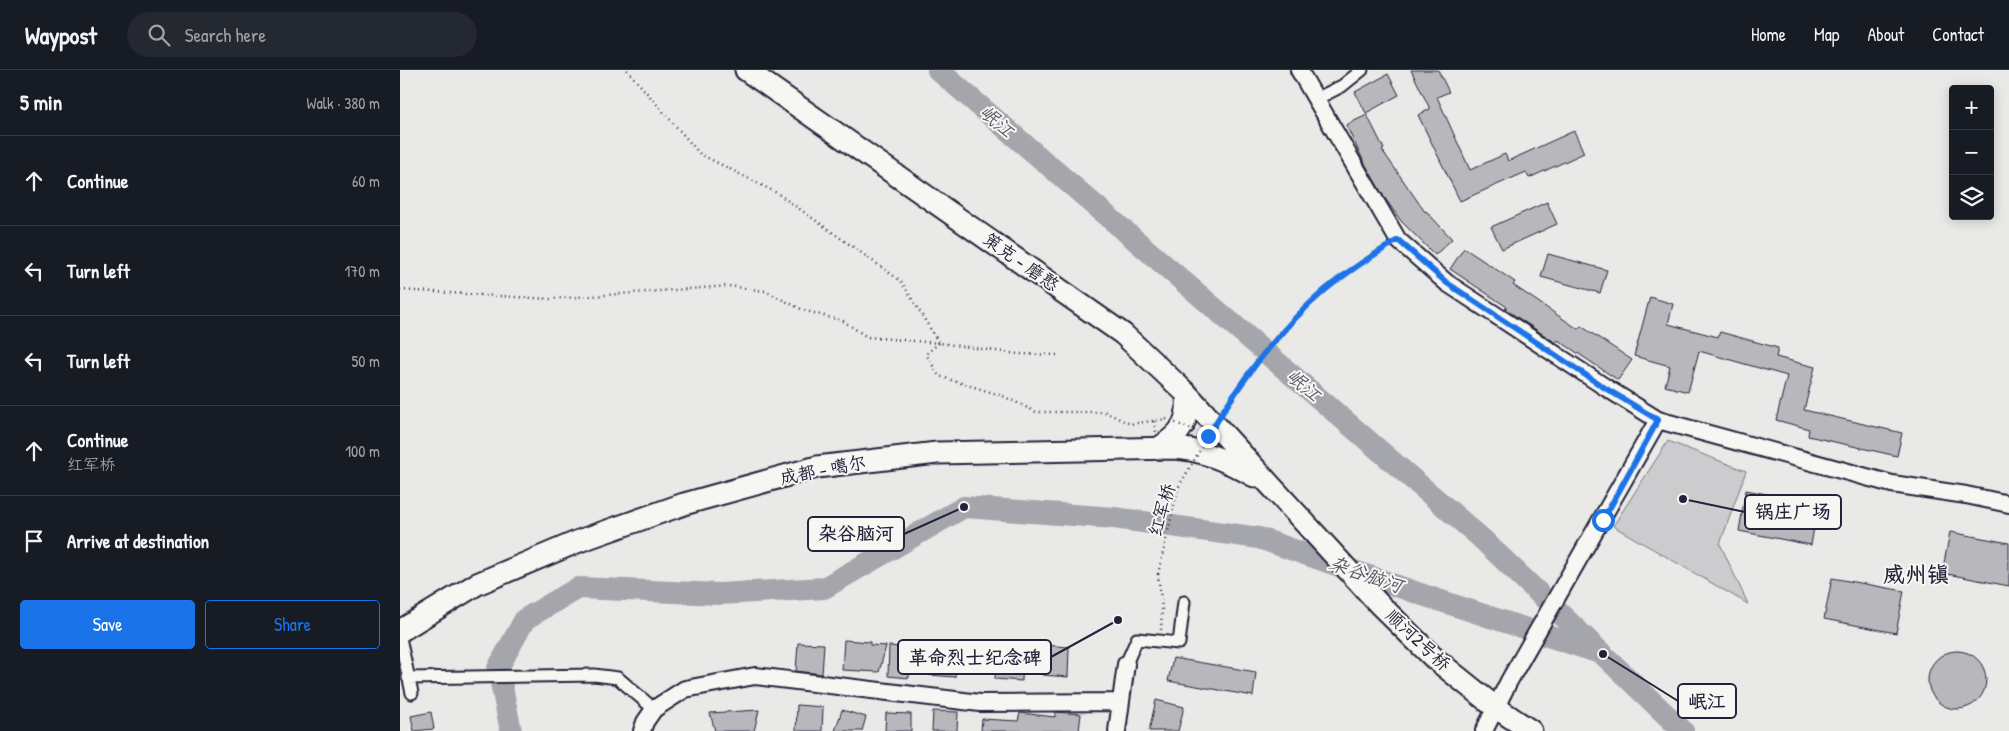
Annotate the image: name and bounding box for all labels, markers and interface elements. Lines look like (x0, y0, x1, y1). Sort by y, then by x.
search box (127, 12, 477, 57)
text: Waypost (25, 19, 97, 51)
icon: search (145, 21, 173, 49)
text: Search here (185, 22, 266, 48)
text: Home (1751, 22, 1786, 47)
text: Map (1814, 22, 1839, 47)
text: About (1867, 22, 1904, 47)
text: Contact (1932, 22, 1984, 47)
map controls (1949, 85, 1994, 220)
button: + (1949, 85, 1994, 130)
text: 5 min (20, 88, 62, 117)
text: Walk · 380 m (307, 92, 380, 114)
water label: 岷江 (974, 99, 1021, 144)
button: − (1949, 130, 1994, 175)
icon: ahead (20, 167, 48, 195)
text: Continue (67, 168, 128, 194)
text: 60 m (352, 170, 380, 192)
button: layers (1949, 175, 1994, 220)
street label: 策克 - 磨憨 (978, 226, 1064, 297)
icon: left (20, 257, 48, 285)
text: Turn left (67, 258, 130, 284)
text: 170 m (345, 260, 380, 282)
icon: left (20, 347, 48, 375)
text: Turn left (67, 348, 130, 374)
text: 50 m (352, 350, 380, 372)
water label: 岷江 (1281, 363, 1328, 408)
route end (1197, 425, 1220, 448)
text: Continue (67, 427, 128, 453)
icon: ahead (20, 437, 48, 465)
text: 100 m (345, 440, 380, 462)
street label: 成都 - 噶尔 (778, 449, 868, 490)
text: 红军桥 (67, 453, 115, 475)
street label: 红军桥 (1142, 480, 1181, 539)
callout: 锅庄广场 (1745, 495, 1841, 529)
text: 锅庄广场 (1755, 498, 1831, 524)
route start (1592, 509, 1615, 532)
callout: 杂谷脑河 (808, 517, 904, 551)
text: 杂谷脑河 (818, 520, 894, 546)
icon: arrive (20, 527, 48, 555)
text: Arrive at destination (67, 528, 209, 554)
water label: 杂谷脑河 (1326, 549, 1409, 600)
district label: 威州镇 (1883, 559, 1949, 589)
button: Save (20, 600, 195, 649)
button: Share (205, 600, 380, 649)
street label: 顺河2号桥 (1380, 603, 1456, 676)
callout: 革命烈士纪念碑 (898, 640, 1051, 674)
text: 革命烈士纪念碑 (908, 644, 1042, 670)
callout: 岷江 (1678, 684, 1736, 718)
text: 岷江 (1688, 688, 1726, 714)

